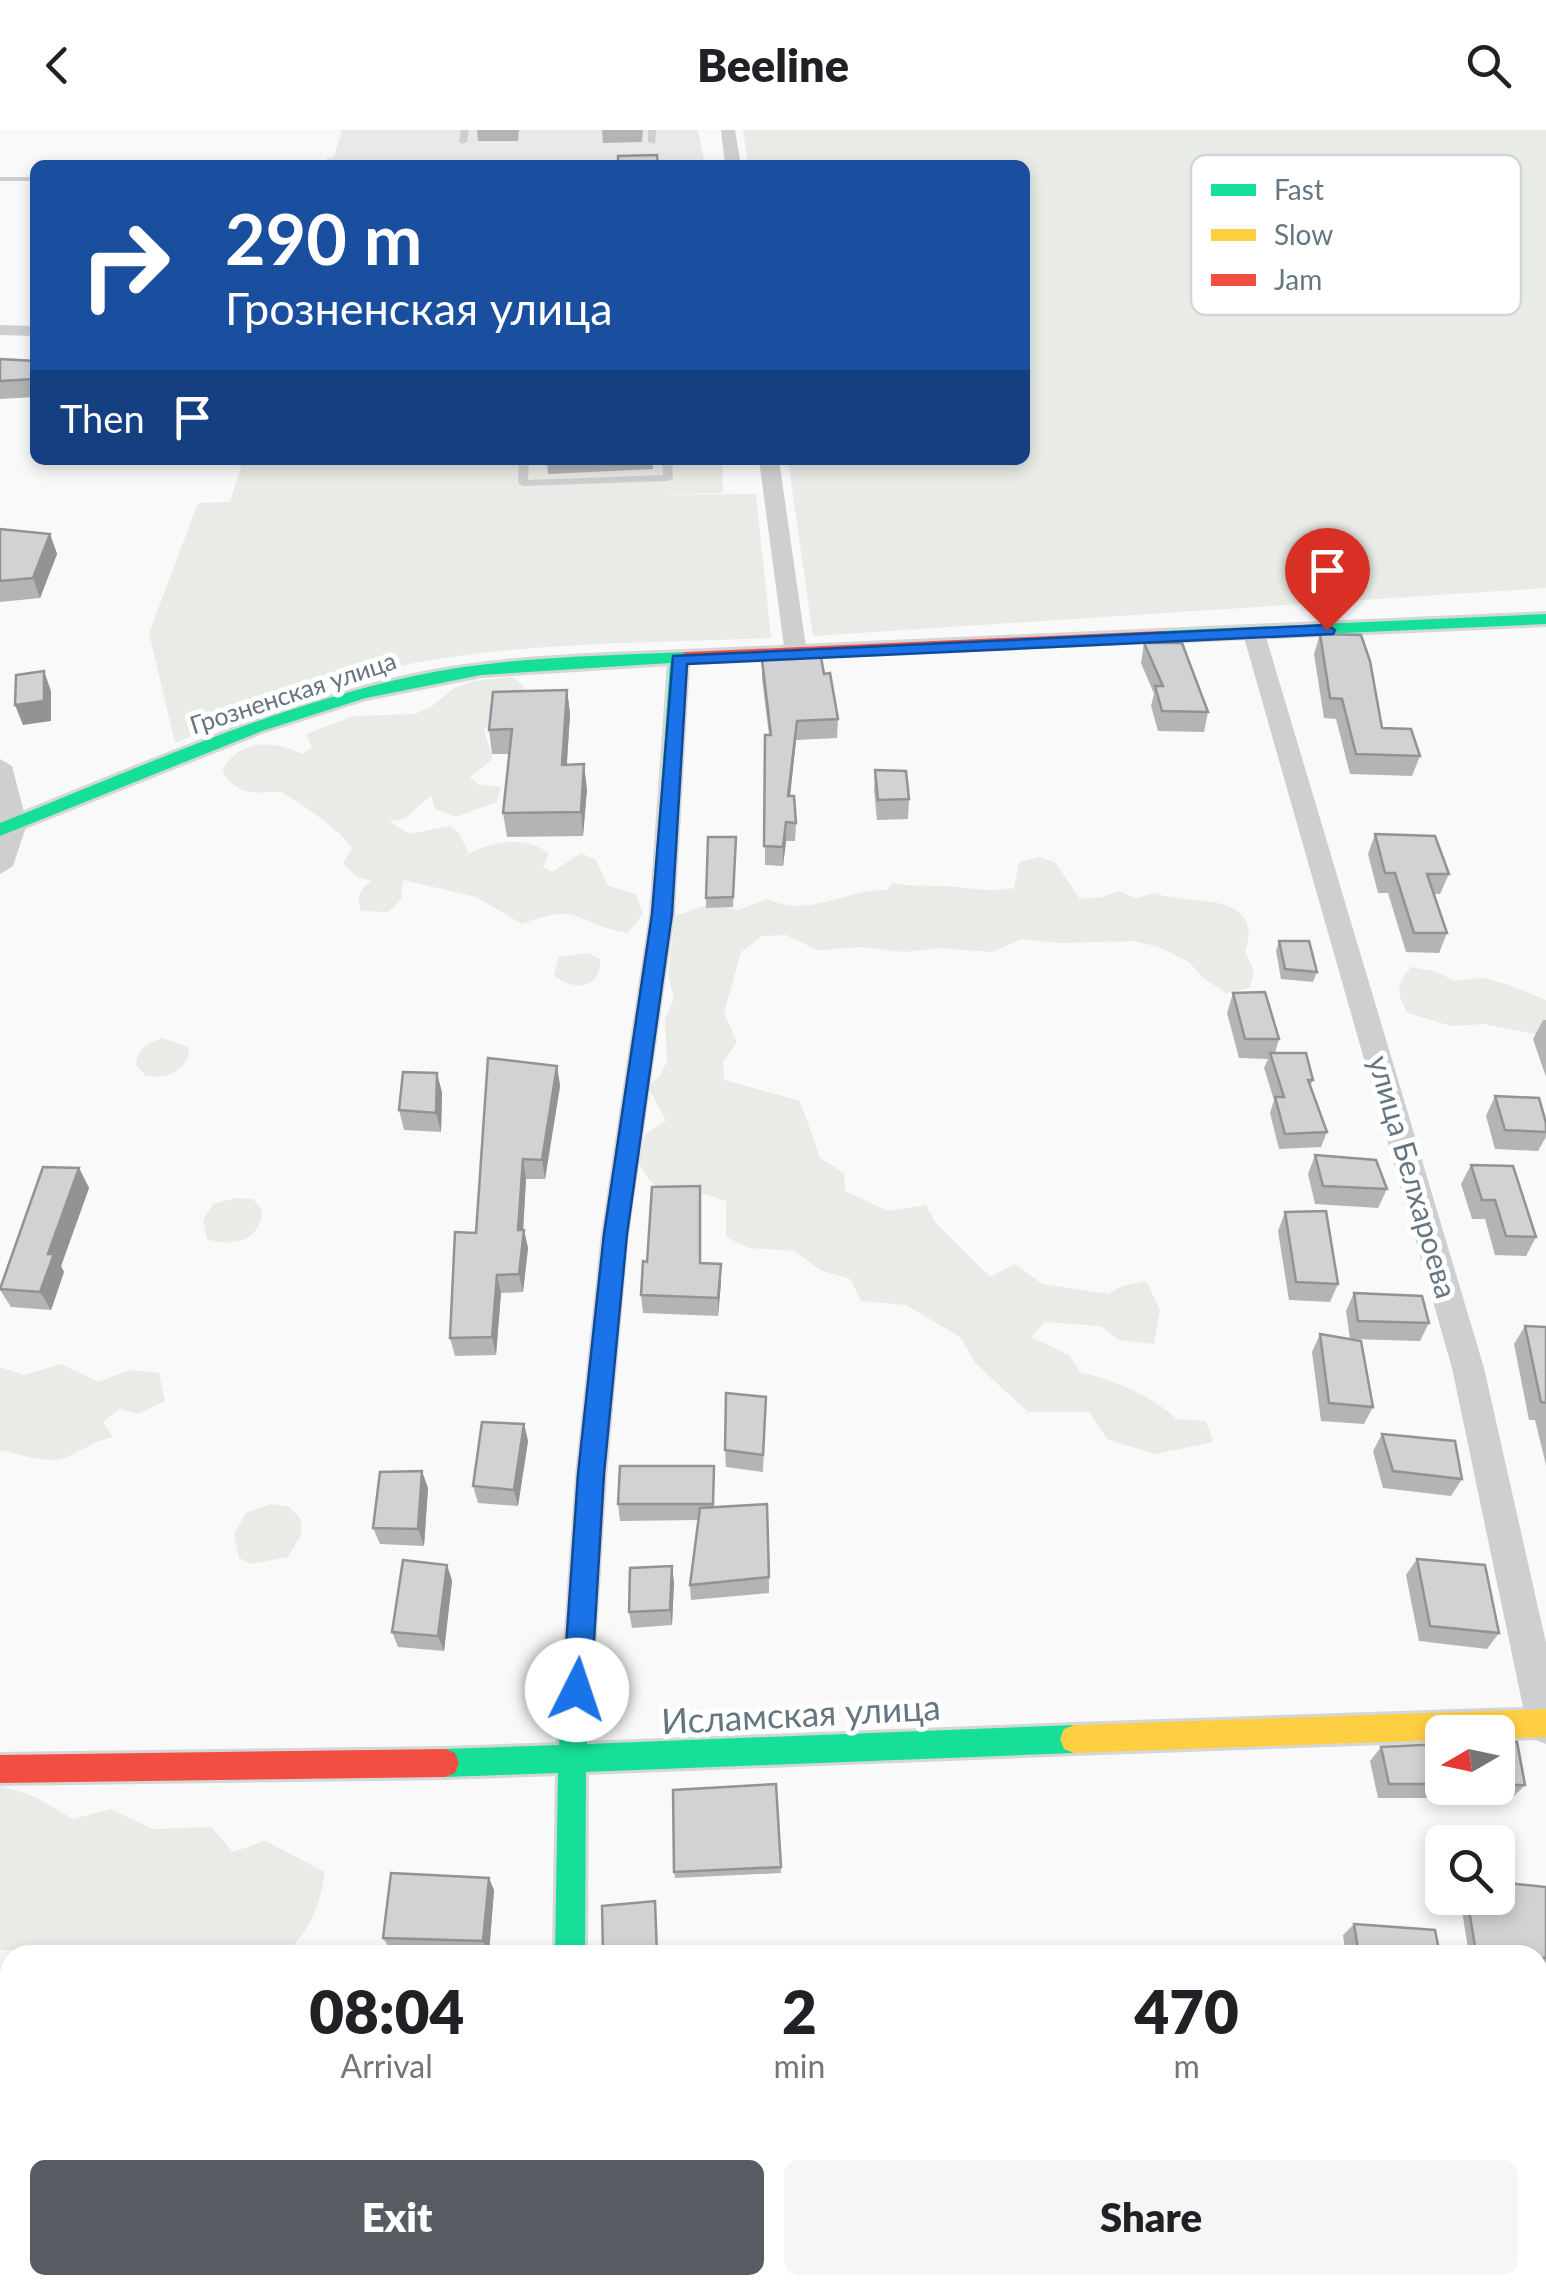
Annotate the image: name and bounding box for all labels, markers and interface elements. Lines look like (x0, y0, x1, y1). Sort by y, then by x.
icon: back (30, 38, 85, 93)
text: Beeline (697, 38, 849, 92)
icon: search (1461, 38, 1516, 93)
legend (1191, 155, 1521, 315)
text: Fast (1274, 172, 1324, 206)
text: 290 m (225, 196, 422, 280)
icon: right (60, 200, 190, 330)
text: Slow (1274, 217, 1333, 251)
text: Jam (1274, 262, 1322, 296)
text: Грозненская улица (225, 281, 613, 335)
icon: arrive (165, 390, 220, 445)
text: Then (60, 395, 145, 441)
pin (1285, 528, 1370, 631)
icon: arrive (1300, 543, 1355, 598)
street label: Грозненская улица (186, 645, 400, 740)
street label: улица Белхароева (1362, 1051, 1466, 1302)
position arrow (525, 1638, 629, 1742)
street label: Исламская улица (660, 1685, 942, 1741)
north arrow (1425, 1715, 1515, 1805)
map controls (1425, 1715, 1515, 1915)
button: search (1425, 1825, 1515, 1915)
text: 08:04 (309, 1975, 464, 2047)
text: 2 (782, 1975, 817, 2047)
text: 470 (1134, 1975, 1239, 2047)
text: Arrival (341, 2046, 433, 2085)
text: min (773, 2046, 825, 2085)
text: m (1173, 2046, 1200, 2085)
button: Exit (30, 2160, 764, 2275)
button: Share (784, 2160, 1518, 2275)

